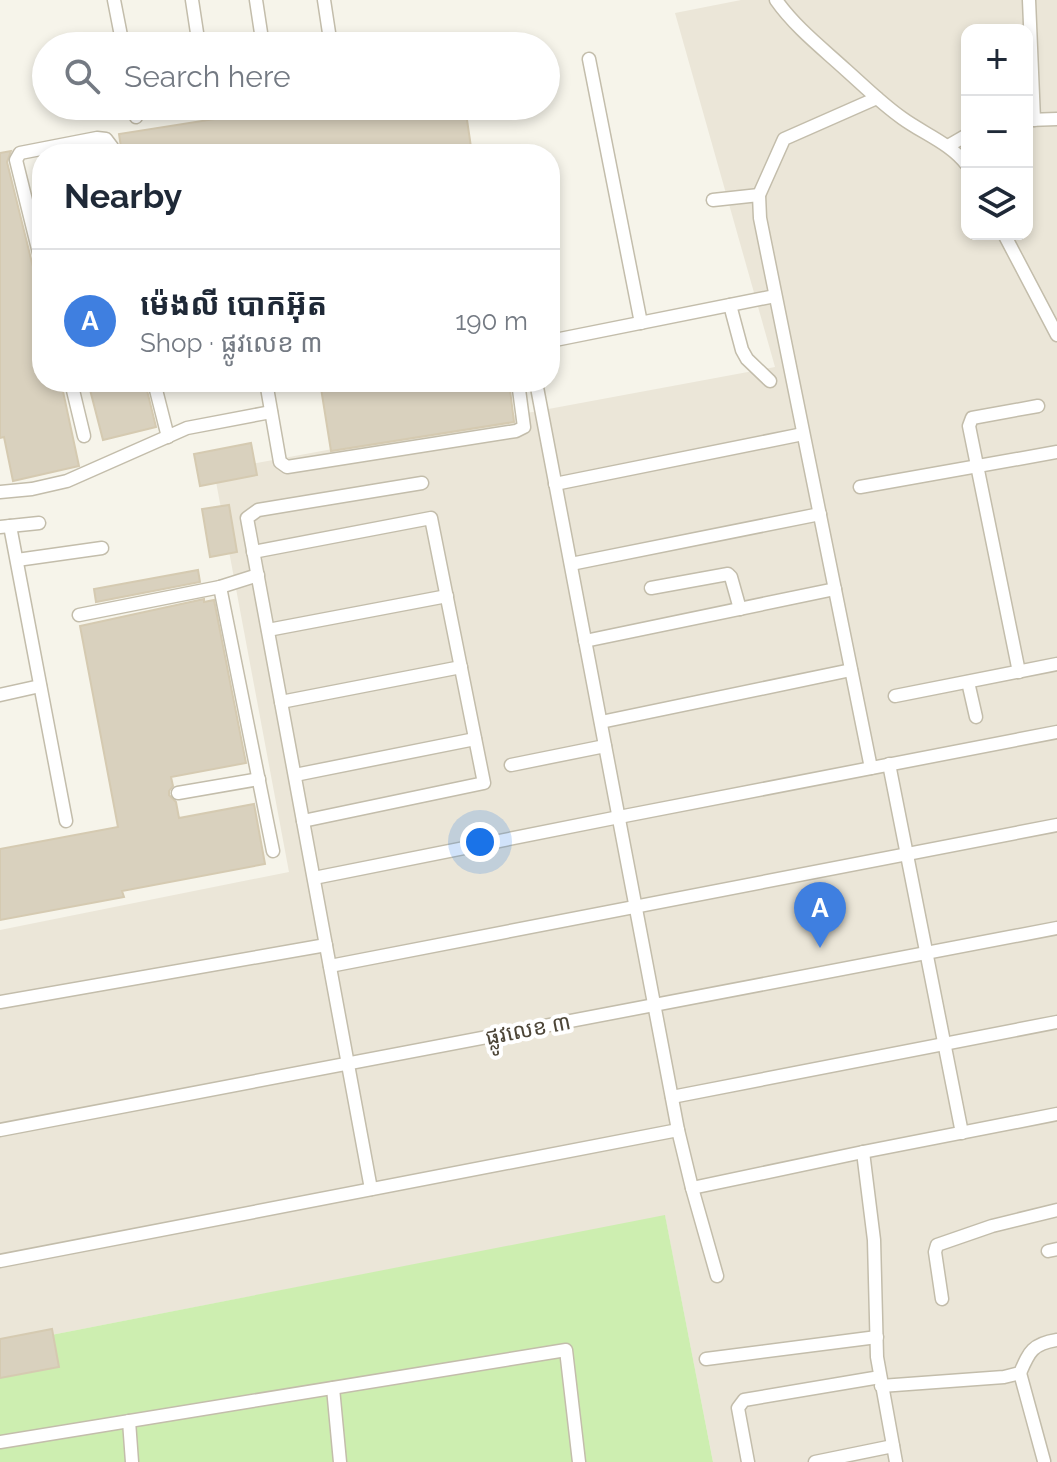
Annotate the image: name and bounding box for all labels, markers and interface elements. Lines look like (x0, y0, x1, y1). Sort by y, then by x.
map controls (961, 24, 1033, 240)
button: + (961, 24, 1033, 96)
search box (32, 32, 560, 120)
icon: search (60, 54, 104, 98)
text: Search here (124, 59, 291, 94)
button: − (961, 96, 1033, 168)
button: layers (961, 168, 1033, 240)
text: Nearby (64, 176, 182, 216)
text: ម៉េងលី បោកអ៊ុត (140, 287, 327, 322)
text: A (81, 306, 99, 336)
text: 190 m (455, 306, 528, 336)
text: Shop · ផ្លូវលេខ ៣ (140, 328, 323, 358)
your location (460, 822, 500, 862)
pin: A (794, 882, 846, 948)
street label: ផ្លូវលេខ ៣ (483, 1008, 574, 1057)

